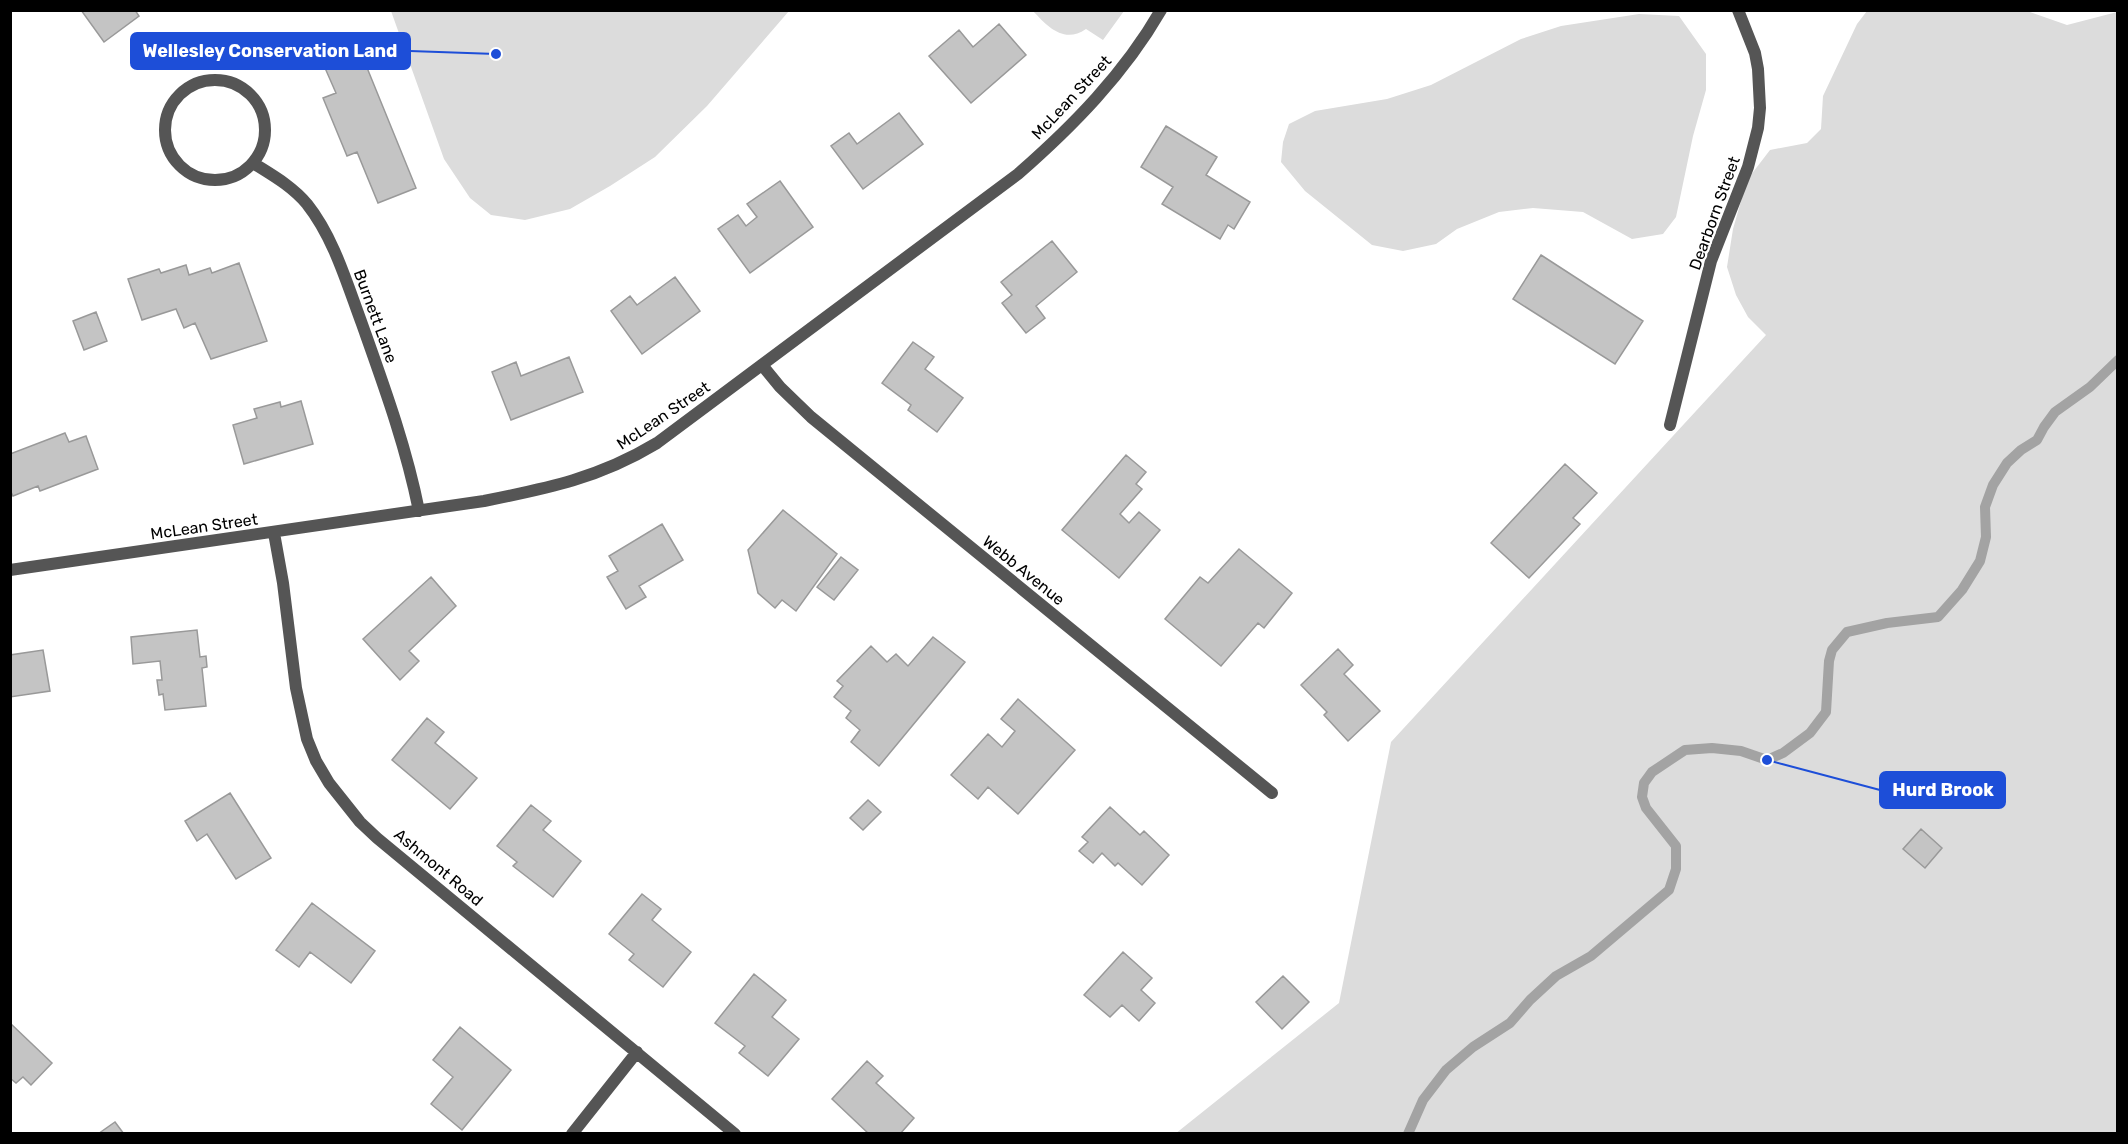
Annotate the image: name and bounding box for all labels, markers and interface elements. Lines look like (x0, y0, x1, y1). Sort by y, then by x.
callout: Wellesley Conservation Land (131, 33, 410, 69)
text: Wellesley Conservation Land (143, 40, 397, 62)
street label: McLean Street (1028, 51, 1115, 143)
street label: Dearborn Street (1685, 154, 1744, 273)
street label: Burnett Lane (350, 267, 401, 365)
street label: McLean Street (613, 377, 713, 453)
street label: McLean Street (149, 510, 259, 543)
street label: Webb Avenue (979, 532, 1069, 609)
callout: Hurd Brook (1880, 772, 2005, 808)
text: Hurd Brook (1892, 779, 1994, 801)
street label: Ashmont Road (391, 825, 487, 910)

